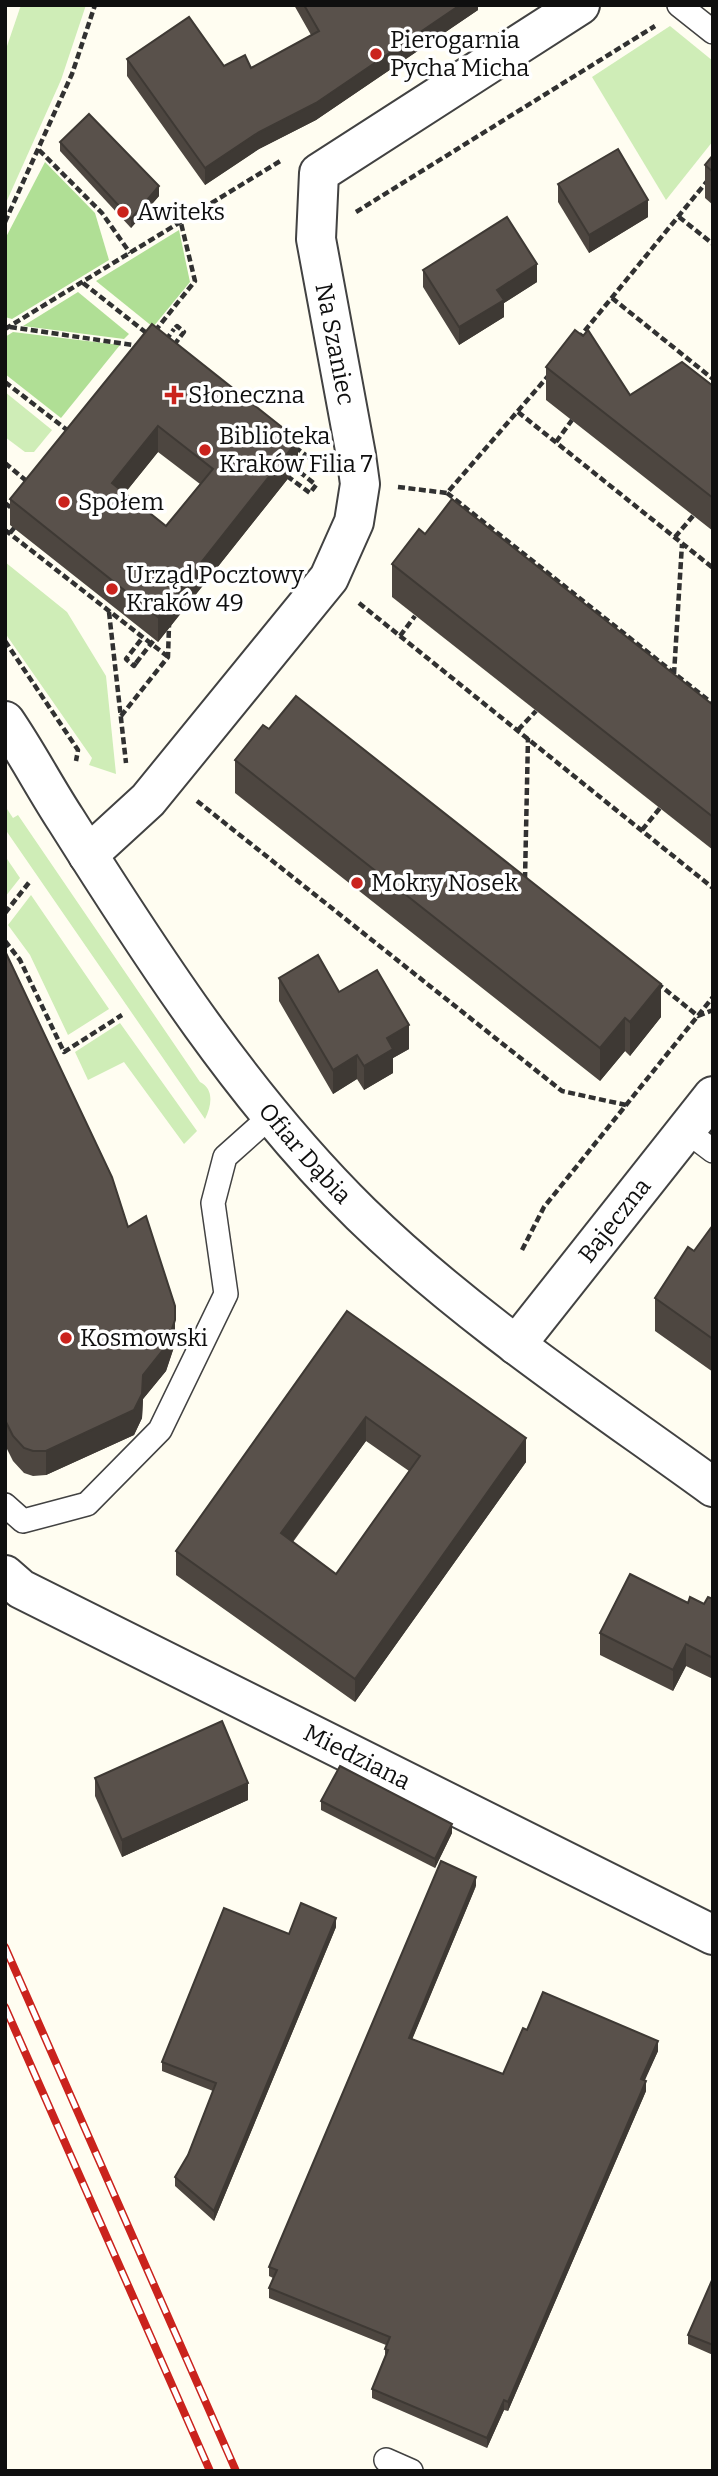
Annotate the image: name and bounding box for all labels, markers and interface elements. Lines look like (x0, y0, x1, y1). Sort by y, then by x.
place label: Pierogarnia Pycha Micha (390, 26, 529, 82)
marker: Pierogarnia Pycha Micha (368, 46, 384, 62)
place label: Awiteks (137, 198, 225, 226)
marker: Awiteks (115, 204, 131, 220)
street label: Na Szaniec (309, 281, 361, 407)
place label: Słoneczna (188, 381, 305, 409)
marker: Słoneczna (166, 387, 182, 403)
place label: Biblioteka Kraków Filia 7 (219, 422, 373, 478)
marker: Biblioteka Kraków Filia 7 (197, 442, 213, 458)
place label: Społem (78, 488, 164, 516)
marker: Społem (56, 494, 72, 510)
place label: Urząd Pocztowy Kraków 49 (126, 561, 304, 617)
marker: Urząd Pocztowy Kraków 49 (104, 581, 120, 597)
place label: Mokry Nosek (371, 869, 518, 897)
marker: Mokry Nosek (349, 875, 365, 891)
street label: Ofiar Dąbia (253, 1097, 357, 1210)
street label: Bajeczna (573, 1172, 657, 1268)
place label: Kosmowski (80, 1324, 208, 1352)
marker: Kosmowski (58, 1330, 74, 1346)
street label: Miedziana (299, 1719, 415, 1795)

